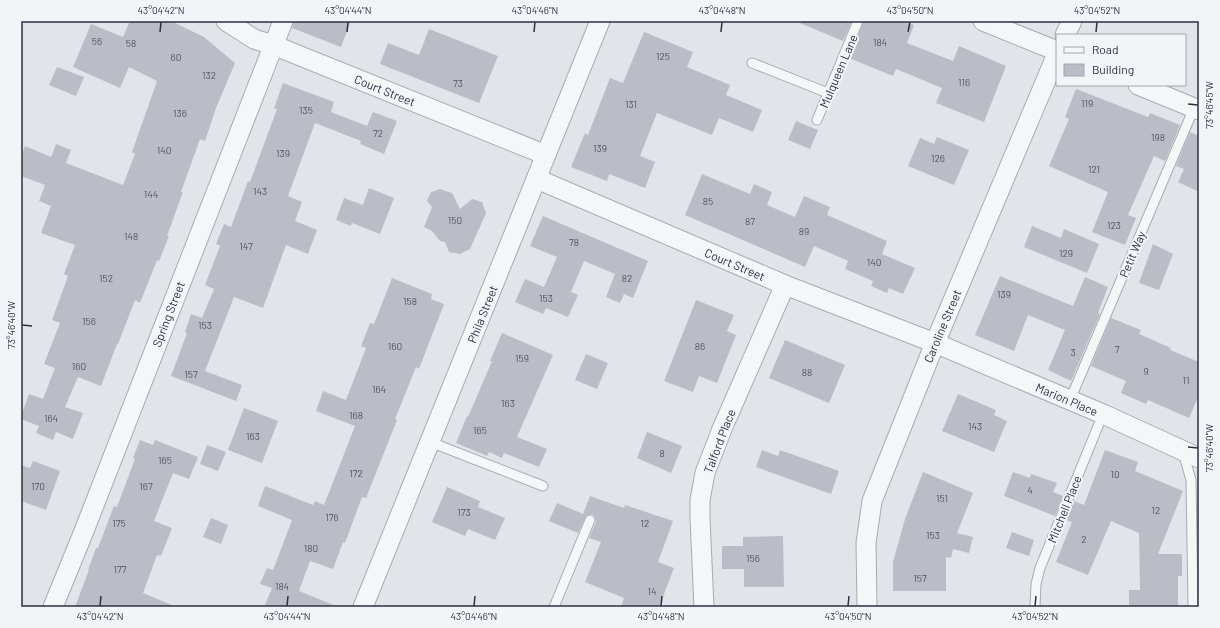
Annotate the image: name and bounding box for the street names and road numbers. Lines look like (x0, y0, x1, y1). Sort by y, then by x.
street label: Mulqueen Lane (816, 32, 860, 110)
street label: Court Street (353, 71, 417, 109)
street label: Petit Way (1116, 228, 1148, 279)
street label: Court Street (703, 245, 767, 283)
street label: Spring Street (149, 279, 187, 349)
street label: Phila Street (464, 283, 500, 345)
street label: Caroline Street (920, 287, 964, 365)
street label: Marion Place (1034, 380, 1100, 418)
street label: Talford Place (700, 407, 738, 475)
street label: Mitchell Place (1044, 473, 1084, 545)

